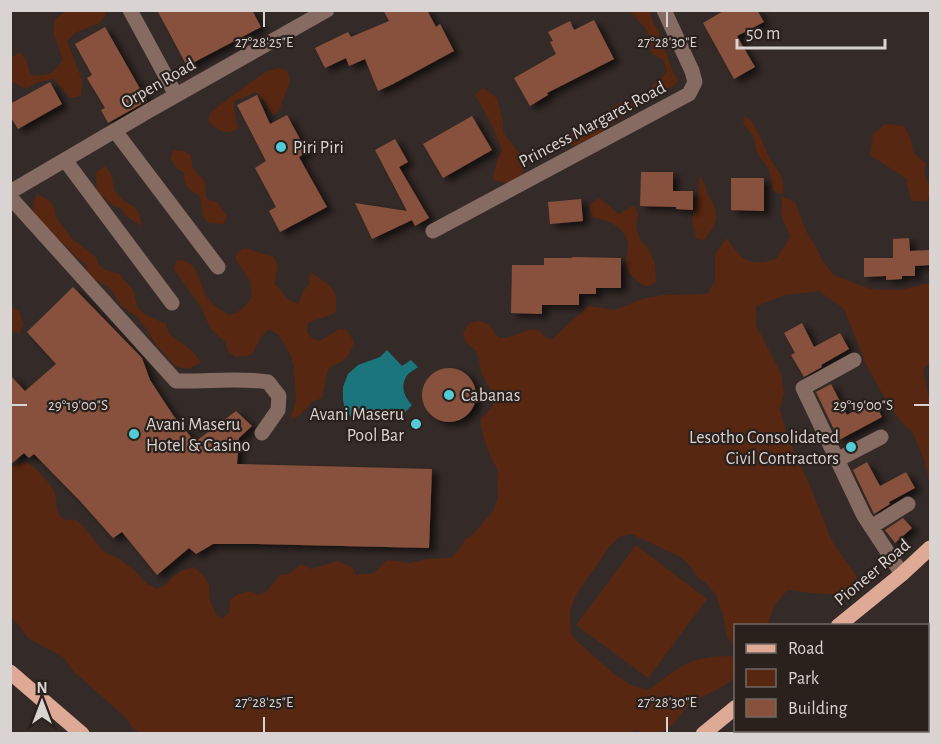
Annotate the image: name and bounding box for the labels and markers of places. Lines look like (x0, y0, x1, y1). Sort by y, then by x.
place label: Piri Piri (293, 139, 344, 157)
marker: Piri Piri (274, 140, 288, 154)
place label: Cabanas (461, 387, 520, 405)
marker: Cabanas (442, 388, 456, 402)
place label: Avani Maseru Pool Bar (310, 406, 404, 445)
place label: Avani Maseru Hotel & Casino (146, 416, 250, 455)
marker: Avani Maseru Pool Bar (409, 417, 423, 431)
marker: Avani Maseru Hotel & Casino (127, 427, 141, 441)
place label: Lesotho Consolidated Civil Contractors (689, 429, 839, 468)
marker: Lesotho Consolidated Civil Contractors (844, 440, 858, 454)

